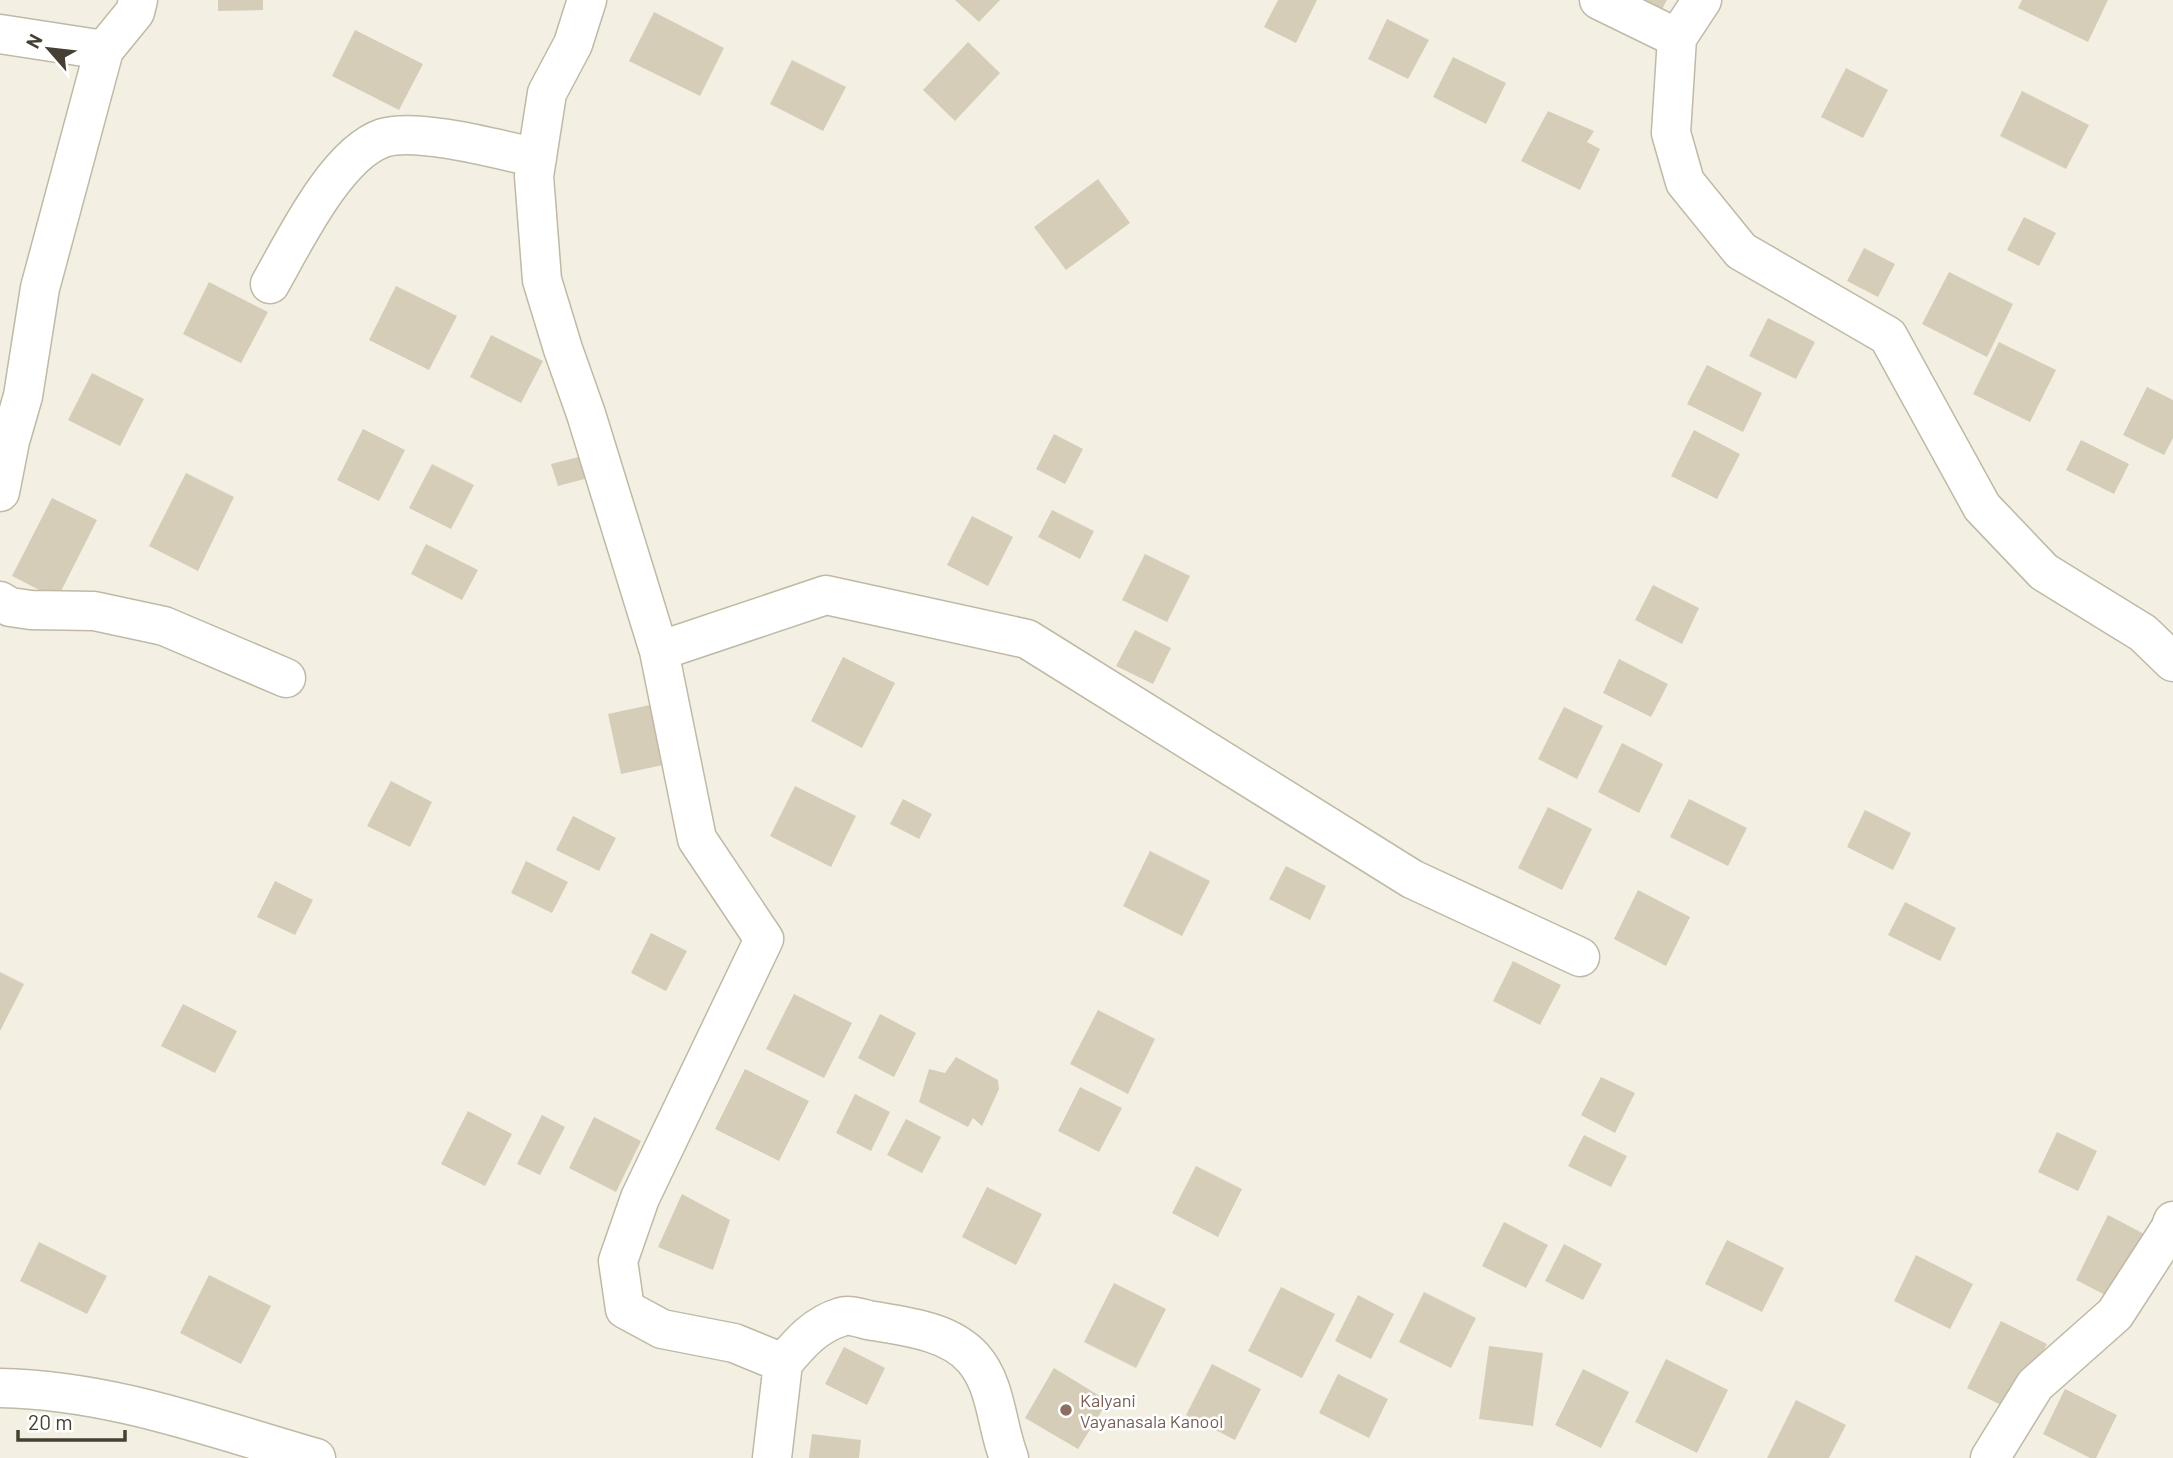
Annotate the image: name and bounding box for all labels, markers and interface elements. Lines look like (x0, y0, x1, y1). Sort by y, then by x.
north arrow (14, 14, 84, 84)
text: N (20, 30, 47, 52)
place label: Kalyani Vayanasala Kanool (1080, 1389, 1223, 1432)
scale bar (18, 1398, 124, 1442)
marker: Kalyani Vayanasala Kanool (1058, 1402, 1074, 1418)
text: 20 m (28, 1409, 73, 1434)

